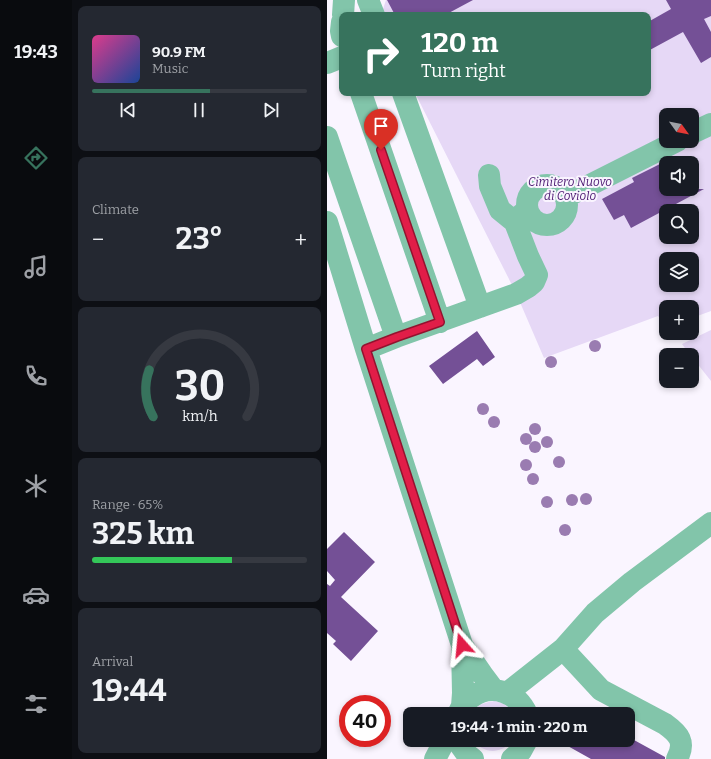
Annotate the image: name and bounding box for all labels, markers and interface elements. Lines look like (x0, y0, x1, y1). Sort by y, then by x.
text: 120 m (421, 26, 498, 59)
icon: right (355, 28, 407, 80)
text: 19:43 (14, 41, 58, 63)
text: 90.9 FM (152, 43, 206, 61)
text: Turn right (421, 60, 506, 82)
text: Music (152, 61, 188, 76)
icon: previous (117, 99, 139, 121)
icon: pause (188, 99, 210, 121)
icon: next (260, 99, 282, 121)
north arrow (659, 108, 699, 148)
map controls (659, 108, 699, 388)
pin (364, 109, 398, 150)
icon: arrive (370, 115, 392, 137)
icon: directions (22, 144, 50, 172)
button: sound (659, 156, 699, 196)
park label: Cimitero Nuovo di Coviolo (528, 175, 612, 203)
text: Climate (92, 202, 139, 217)
button: search (659, 204, 699, 244)
text: 23° (176, 221, 223, 257)
text: − (92, 226, 104, 253)
text: + (294, 226, 307, 253)
button: layers (659, 252, 699, 292)
icon: music (22, 253, 50, 281)
button: + (659, 300, 699, 340)
button: − (659, 348, 699, 388)
text: 30 (174, 361, 225, 411)
icon: phone (22, 362, 50, 390)
text: km/h (182, 408, 217, 425)
icon: climate (22, 472, 50, 500)
text: Range · 65% (92, 497, 163, 512)
text: 325 km (92, 516, 194, 552)
icon: car (22, 581, 50, 609)
position arrow (441, 624, 483, 666)
text: Arrival (92, 654, 133, 669)
text: 19:44 (92, 673, 167, 709)
icon: filters (22, 690, 50, 718)
speed limit sign: 40 (339, 695, 391, 747)
text: 19:44 · 1 min · 220 m (451, 718, 587, 736)

